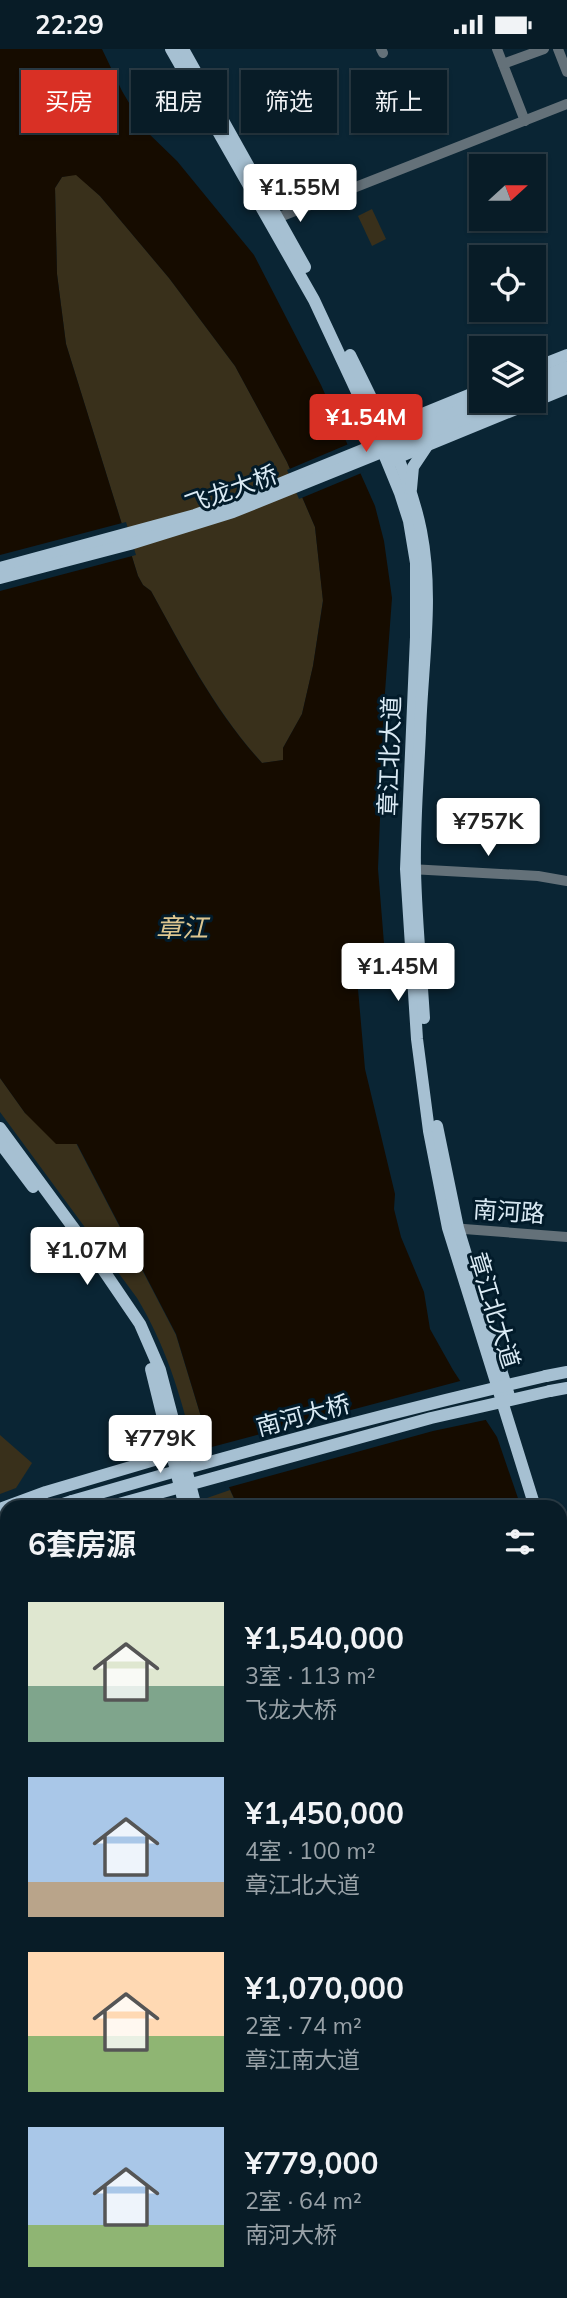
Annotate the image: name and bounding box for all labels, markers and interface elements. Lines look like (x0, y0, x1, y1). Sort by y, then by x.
text: 22:29 (35, 8, 104, 41)
chip: 买房 (21, 70, 117, 133)
chip: 租房 (131, 70, 227, 133)
chip: 筛选 (241, 70, 337, 133)
chip: 新上 (351, 70, 447, 133)
north arrow (469, 154, 546, 231)
map controls (469, 154, 546, 413)
pin: ¥1.55M (243, 165, 357, 224)
text: ¥1.55M (260, 172, 340, 201)
button: locate (469, 245, 546, 322)
button: layers (469, 336, 546, 413)
pin: ¥1.54M (309, 395, 423, 454)
text: ¥1.54M (326, 402, 406, 431)
street label: 飞龙大桥 (181, 458, 281, 520)
street label: 章江北大道 (372, 696, 406, 816)
pin: ¥757K (439, 799, 537, 858)
text: ¥757K (453, 806, 523, 835)
water label: 章江 (156, 911, 211, 944)
pin: ¥1.45M (341, 943, 455, 1003)
text: ¥1.45M (358, 951, 438, 980)
street label: 南河路 (472, 1194, 546, 1228)
pin: ¥1.07M (30, 1227, 144, 1287)
text: ¥1.07M (47, 1235, 127, 1264)
street label: 章江北大道 (463, 1248, 527, 1372)
street label: 南河大桥 (253, 1388, 353, 1442)
pin: ¥779K (111, 1415, 209, 1475)
text: ¥779K (125, 1423, 195, 1452)
icon: filters (501, 1523, 539, 1561)
text: 6套房源 (28, 1525, 136, 1563)
text: ¥1,540,000 (245, 1619, 404, 1657)
icon: home (84, 1630, 168, 1714)
text: 3室 · 113 m² (245, 1661, 375, 1690)
text: 飞龙大桥 (245, 1695, 337, 1724)
text: ¥1,450,000 (245, 1794, 404, 1832)
icon: home (84, 1805, 168, 1889)
text: 4室 · 100 m² (245, 1836, 375, 1865)
text: 章江北大道 (245, 1870, 360, 1899)
text: ¥1,070,000 (245, 1969, 404, 2007)
icon: home (84, 1980, 168, 2064)
text: 2室 · 74 m² (245, 2011, 362, 2040)
text: 章江南大道 (245, 2045, 360, 2074)
text: ¥779,000 (245, 2144, 378, 2182)
icon: home (84, 2155, 168, 2239)
text: 2室 · 64 m² (245, 2186, 362, 2215)
text: 南河大桥 (245, 2220, 337, 2249)

